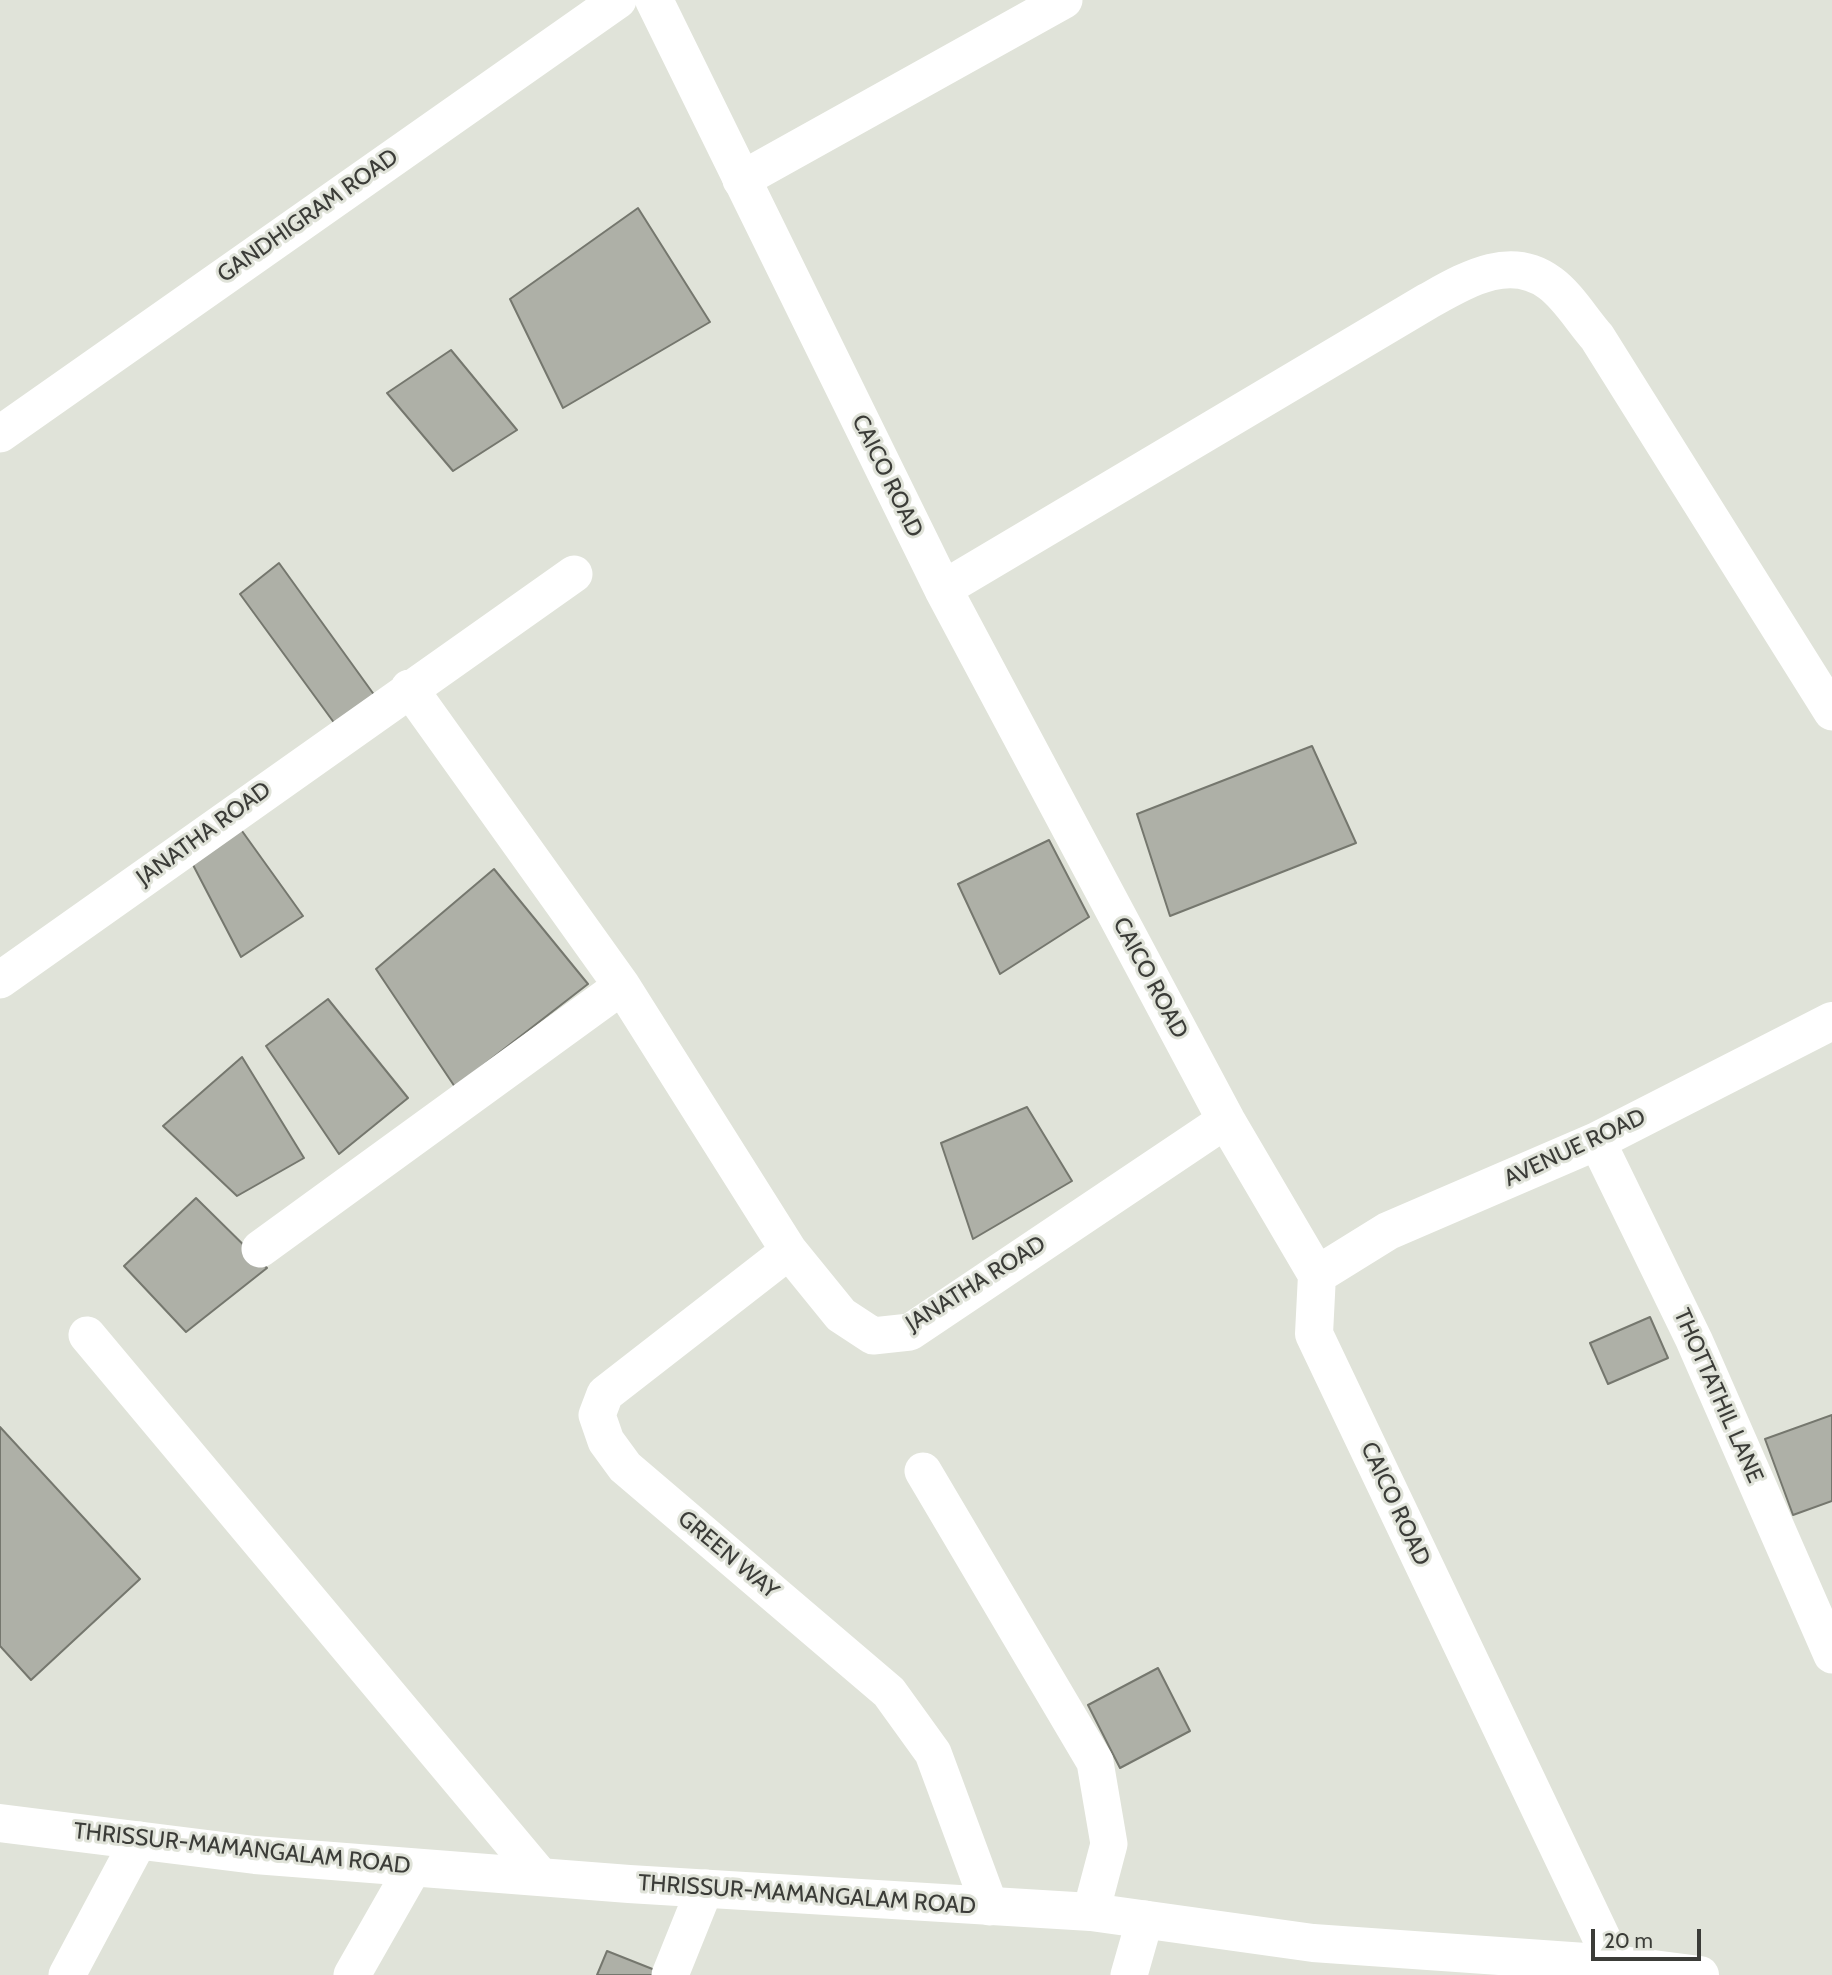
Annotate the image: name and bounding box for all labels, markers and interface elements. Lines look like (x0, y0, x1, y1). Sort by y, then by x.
street label: GANDHIGRAM ROAD (212, 143, 404, 289)
street label: CAICO ROAD (845, 410, 929, 542)
street label: JANATHA ROAD (131, 776, 277, 892)
street label: CAICO ROAD (1107, 913, 1193, 1043)
street label: AVENUE ROAD (1500, 1103, 1650, 1193)
street label: JANATHA ROAD (901, 1230, 1051, 1338)
street label: THOTTATHIL LANE (1667, 1305, 1769, 1487)
street label: CAICO ROAD (1354, 1438, 1436, 1570)
street label: GREEN WAY (672, 1505, 784, 1605)
street label: THRISSUR-MAMANGALAM ROAD (72, 1818, 412, 1880)
street label: THRISSUR-MAMANGALAM ROAD (637, 1869, 977, 1921)
scale bar (1594, 1916, 1704, 1960)
text: 20 m (1604, 1928, 1653, 1953)

